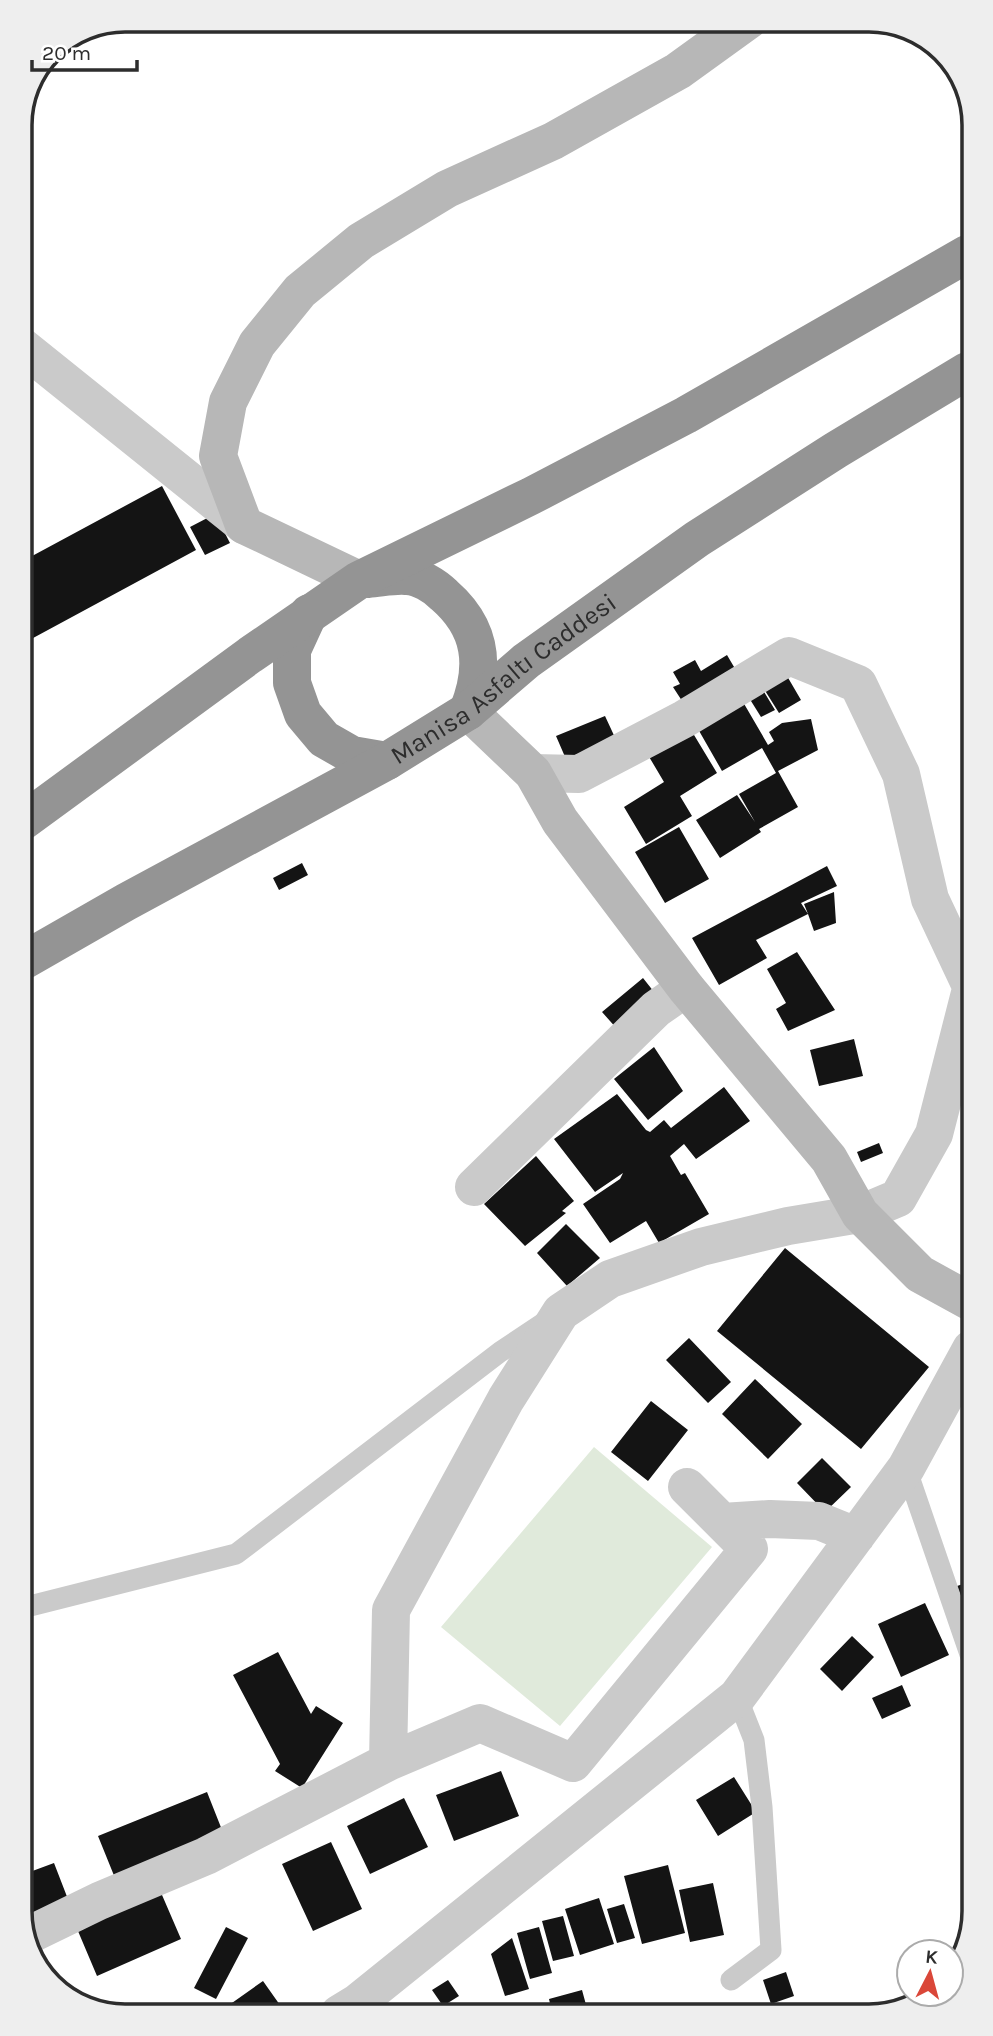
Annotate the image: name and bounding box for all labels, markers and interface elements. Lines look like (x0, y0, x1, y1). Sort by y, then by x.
scale bar (32, 28, 136, 72)
text: 20 m (42, 41, 91, 65)
street label: Manisa Asfaltı Caddesi (385, 586, 622, 771)
north arrow (895, 1938, 965, 2008)
text: K (924, 1945, 940, 1969)

